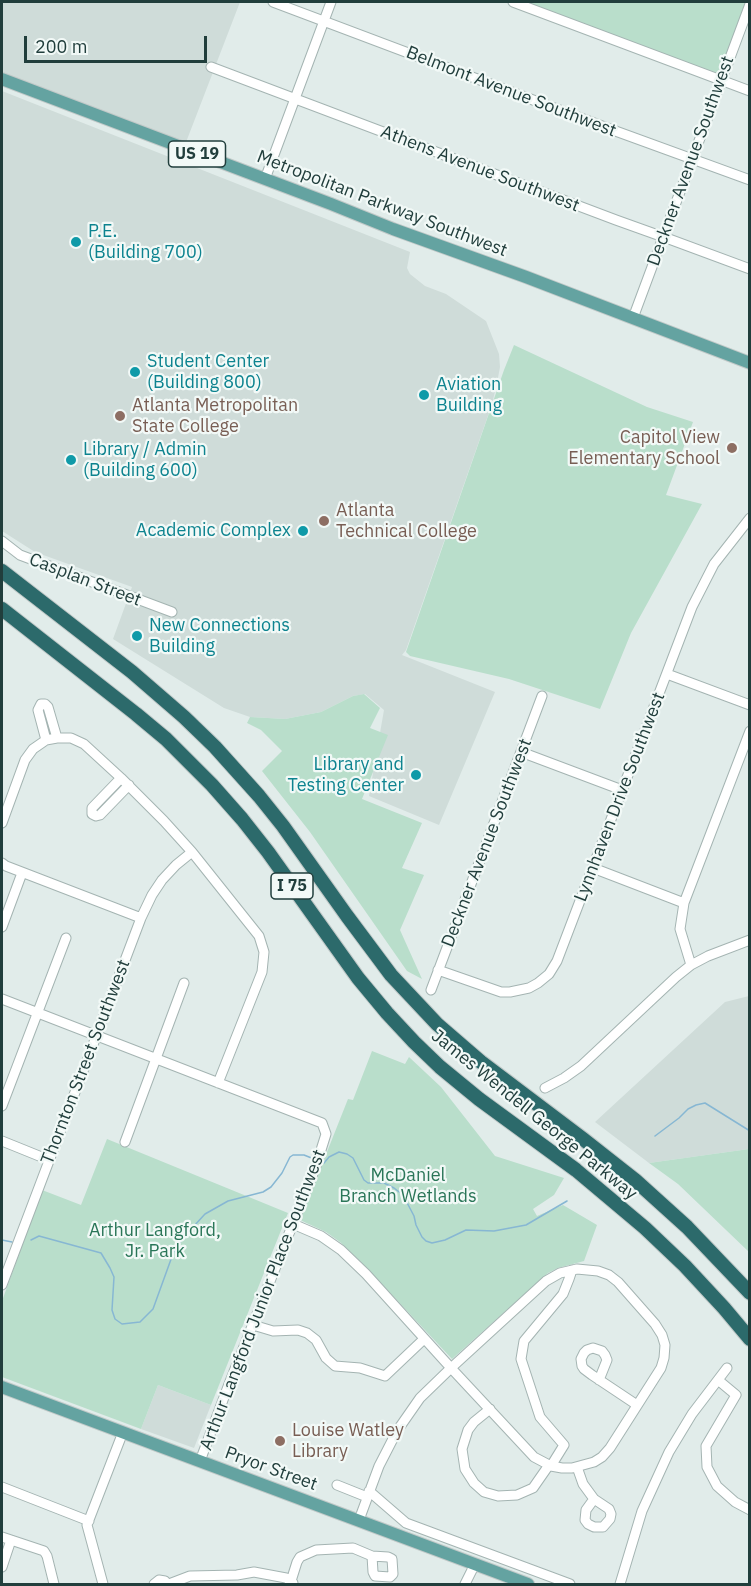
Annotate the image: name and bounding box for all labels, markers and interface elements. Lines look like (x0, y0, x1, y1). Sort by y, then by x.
scale bar (27, 24, 210, 62)
text: 200 m (35, 35, 87, 58)
street label: Belmont Avenue Southwest (403, 42, 619, 142)
street label: Deckner Avenue Southwest (643, 53, 739, 269)
street label: Athens Avenue Southwest (378, 121, 582, 217)
road number: US 19 (168, 141, 226, 167)
street label: Metropolitan Parkway Southwest (254, 146, 510, 262)
place label: P.E. (Building 700) (88, 221, 203, 264)
marker: P.E. (Building 700) (69, 235, 83, 249)
place label: Student Center (Building 800) (147, 351, 269, 394)
marker: Student Center (Building 800) (128, 365, 142, 379)
place label: Aviation Building (436, 374, 502, 416)
marker: Aviation Building (417, 388, 431, 402)
place label: Atlanta Metropolitan State College (132, 395, 298, 438)
marker: Atlanta Metropolitan State College (113, 409, 127, 423)
place label: Capitol View Elementary School (568, 427, 720, 470)
place label: Library / Admin (Building 600) (83, 439, 207, 482)
marker: Capitol View Elementary School (725, 441, 739, 455)
marker: Library / Admin (Building 600) (64, 453, 78, 467)
place label: Atlanta Technical College (336, 500, 477, 542)
marker: Atlanta Technical College (317, 514, 331, 528)
place label: Academic Complex (136, 520, 291, 542)
marker: Academic Complex (296, 524, 310, 538)
street label: Casplan Street (26, 549, 144, 611)
place label: New Connections Building (149, 615, 290, 658)
marker: New Connections Building (130, 629, 144, 643)
street label: Lynnhaven Drive Southwest (570, 689, 670, 905)
street label: Deckner Avenue Southwest (437, 736, 537, 950)
place label: Library and Testing Center (288, 754, 404, 796)
marker: Library and Testing Center (409, 768, 423, 782)
road number: I 75 (271, 873, 313, 899)
street label: Thornton Street Southwest (37, 957, 135, 1167)
street label: James Wendell George Parkway (427, 1025, 641, 1205)
street label: Arthur Langford Junior Place Southwest (195, 1147, 331, 1453)
park label: McDaniel Branch Wetlands (339, 1165, 477, 1208)
park label: Arthur Langford, Jr. Park (89, 1220, 221, 1262)
place label: Louise Watley Library (292, 1420, 404, 1462)
marker: Louise Watley Library (273, 1434, 287, 1448)
street label: Pryor Street (222, 1442, 320, 1496)

